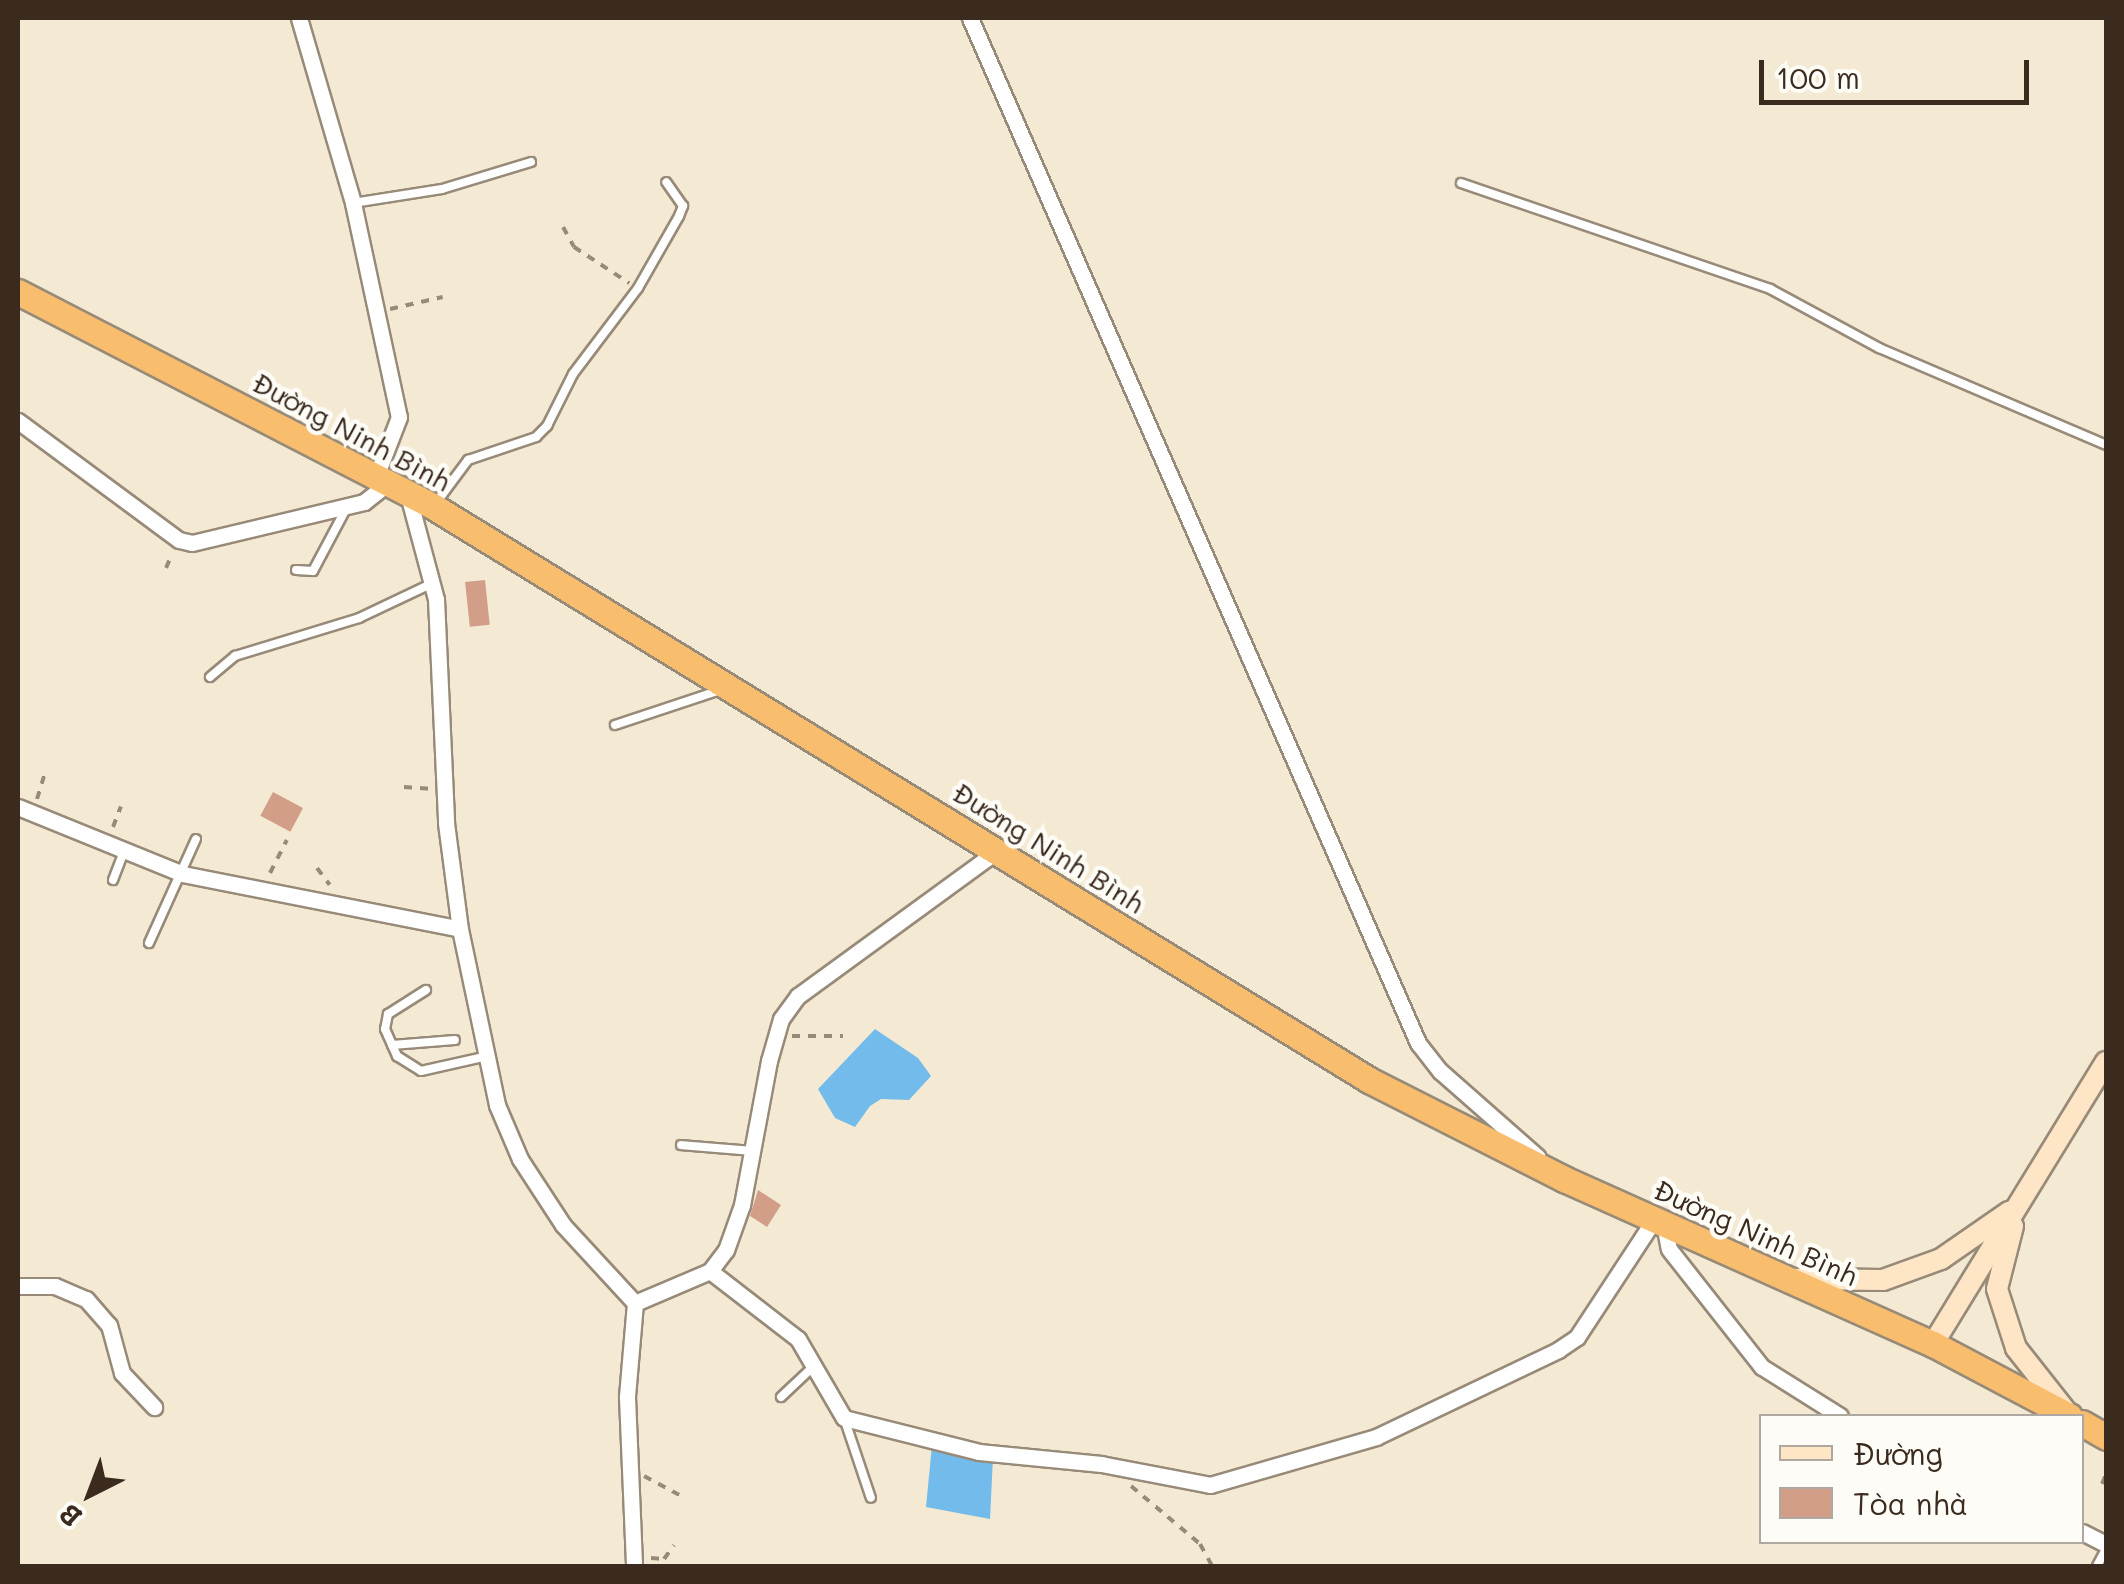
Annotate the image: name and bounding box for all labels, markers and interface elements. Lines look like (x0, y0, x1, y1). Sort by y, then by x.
scale bar (1764, 40, 2034, 102)
text: 100 m (1776, 57, 1860, 97)
street label: Đường Ninh Bình (247, 365, 457, 497)
street label: Đường Ninh Bình (947, 775, 1151, 919)
street label: Đường Ninh Bình (1649, 1172, 1863, 1292)
legend (1759, 1414, 2084, 1544)
text: Đường (1853, 1433, 1943, 1473)
north arrow (40, 1444, 140, 1544)
text: Tòa nhà (1853, 1483, 1968, 1523)
text: B (51, 1497, 89, 1536)

